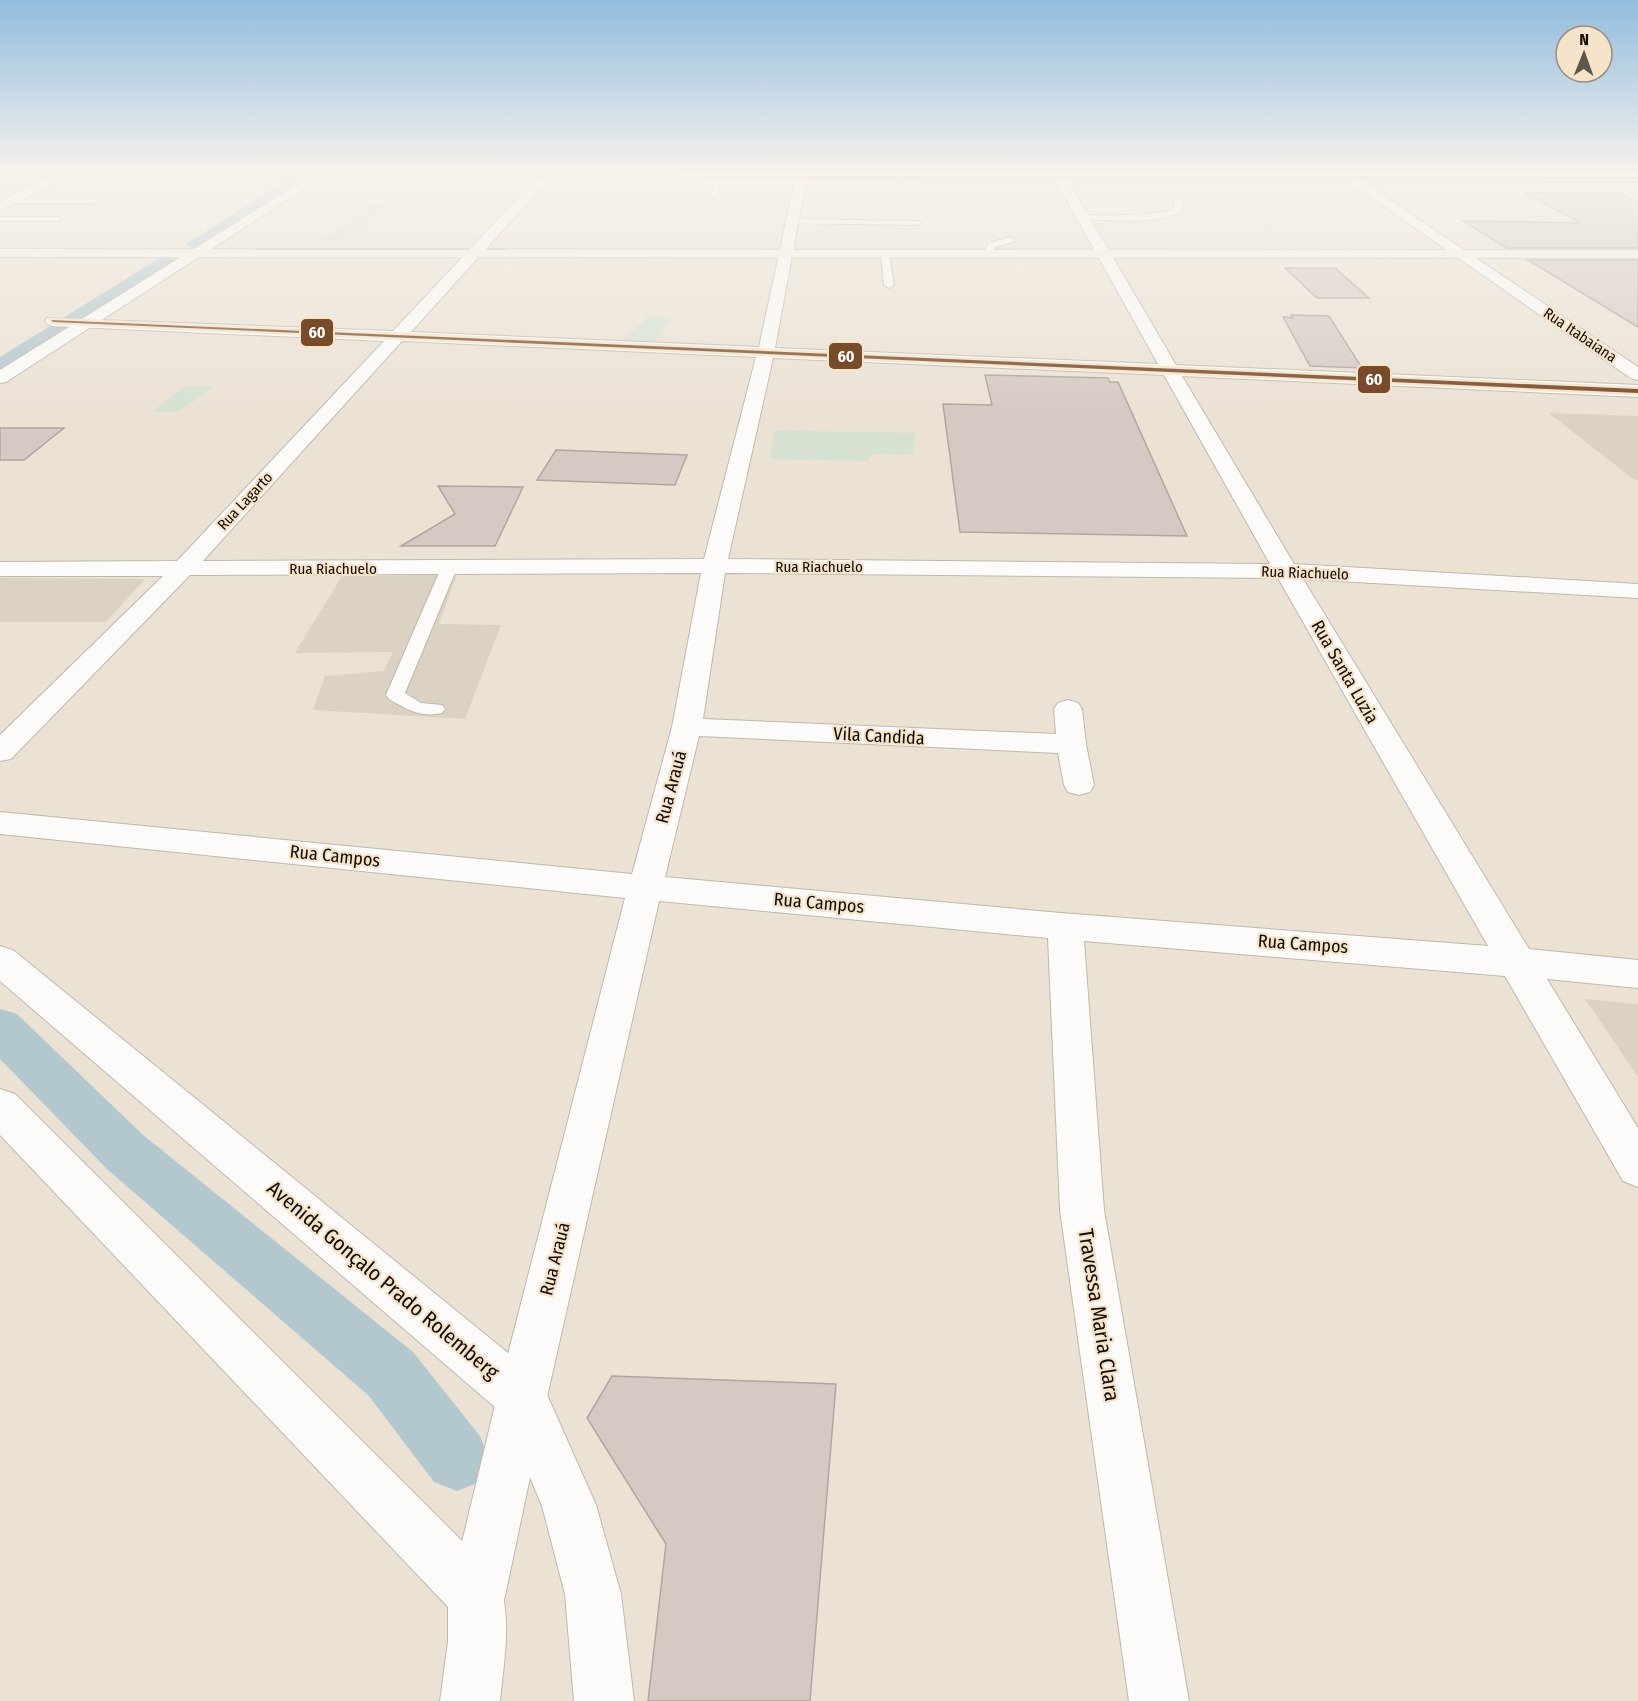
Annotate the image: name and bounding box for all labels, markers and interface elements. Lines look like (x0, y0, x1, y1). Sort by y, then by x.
north arrow (1554, 24, 1614, 84)
text: N (1579, 30, 1589, 49)
street label: Rua Itabaiana (1540, 304, 1620, 366)
line badge: 60 (300, 318, 334, 347)
text: 60 (308, 323, 326, 342)
line badge: 60 (828, 342, 863, 370)
text: 60 (837, 347, 855, 366)
line badge: 60 (1357, 365, 1391, 394)
text: 60 (1365, 370, 1383, 389)
street label: Rua Lagarto (214, 468, 276, 534)
street label: Rua Riachuelo (775, 558, 863, 576)
street label: Rua Riachuelo (289, 560, 377, 578)
street label: Rua Riachuelo (1261, 562, 1349, 584)
street label: Rua Santa Luzia (1306, 616, 1384, 728)
street label: Vila Candida (833, 723, 925, 749)
street label: Rua Arauá (651, 748, 691, 826)
street label: Rua Campos (289, 840, 382, 872)
street label: Rua Campos (773, 888, 865, 918)
street label: Rua Campos (1257, 930, 1349, 958)
street label: Avenida Gonçalo Prado Rolemberg (262, 1175, 505, 1385)
street label: Rua Arauá (535, 1220, 575, 1298)
street label: Travessa Maria Clara (1073, 1227, 1125, 1403)

